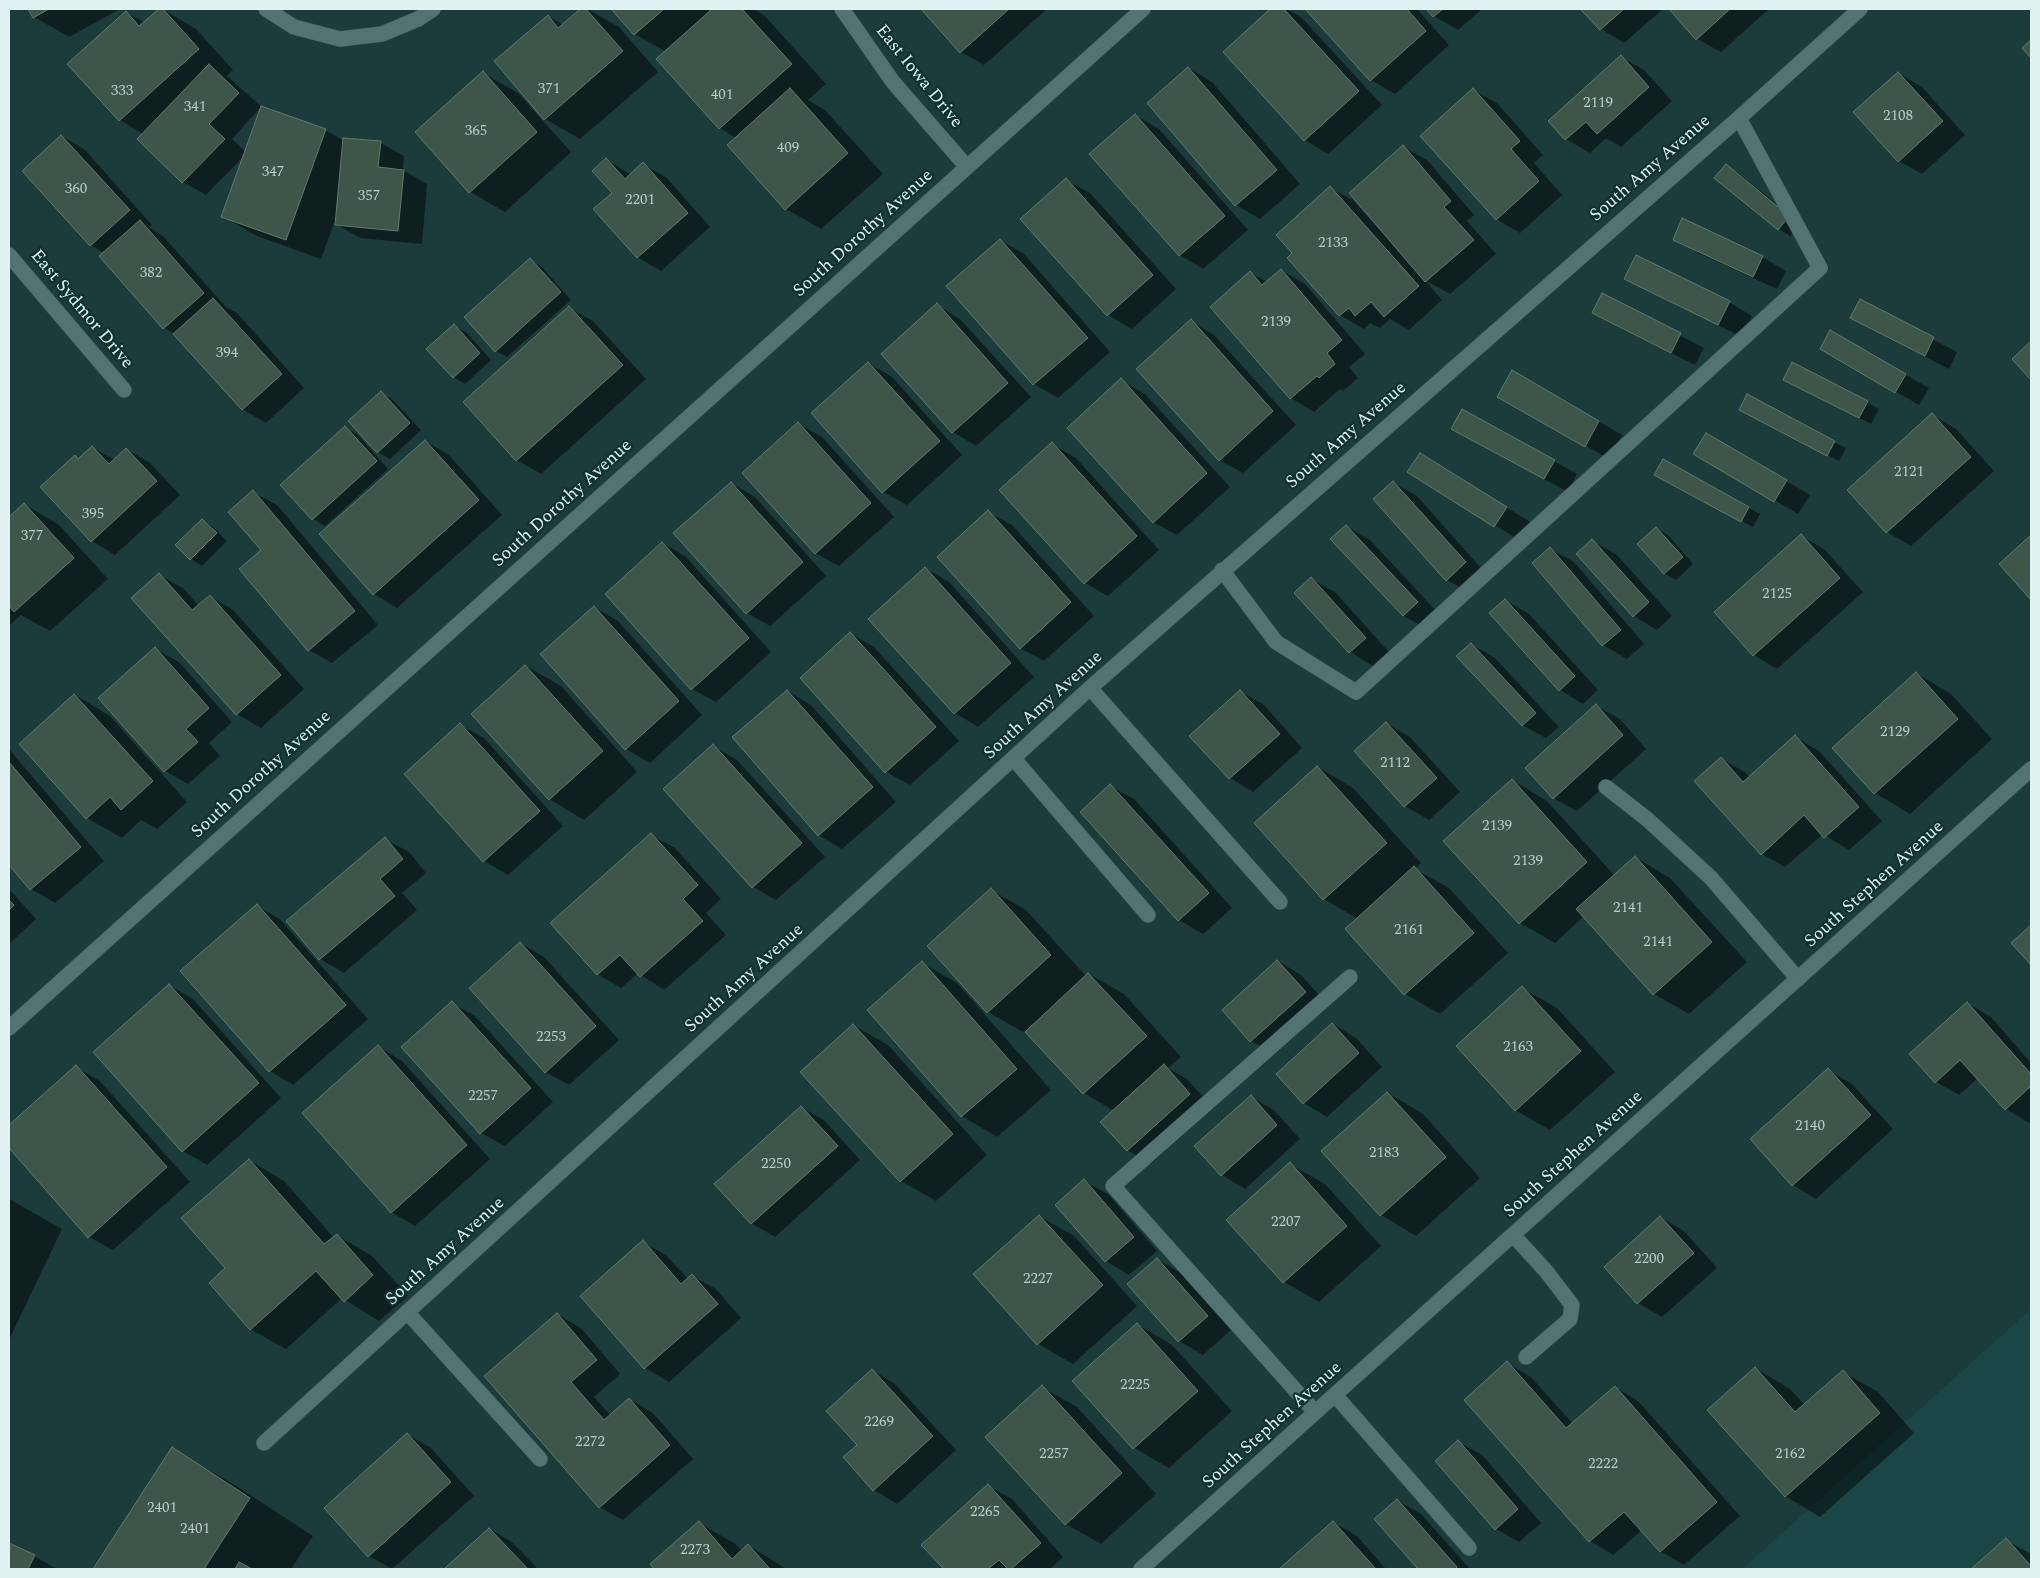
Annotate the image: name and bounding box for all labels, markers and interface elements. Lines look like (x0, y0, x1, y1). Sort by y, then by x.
street label: East Iowa Drive (870, 21, 966, 133)
house number: 371 (538, 81, 560, 99)
house number: 333 (111, 83, 133, 101)
house number: 401 (711, 87, 733, 105)
house number: 2119 (1583, 95, 1613, 113)
house number: 341 (184, 99, 206, 117)
house number: 2108 (1883, 108, 1913, 126)
street label: South Amy Avenue (1586, 111, 1716, 227)
house number: 365 (465, 123, 487, 141)
house number: 409 (777, 140, 799, 158)
house number: 347 (262, 164, 284, 182)
street label: South Dorothy Avenue (790, 165, 938, 303)
house number: 360 (65, 181, 87, 199)
house number: 357 (358, 188, 380, 206)
house number: 2201 (625, 192, 655, 210)
house number: 2133 (1318, 235, 1348, 253)
street label: East Sydmor Drive (25, 246, 137, 374)
house number: 382 (140, 265, 162, 283)
house number: 2139 (1261, 314, 1291, 332)
house number: 394 (216, 345, 238, 363)
street label: South Amy Avenue (1282, 378, 1412, 494)
street label: South Dorothy Avenue (489, 435, 637, 573)
house number: 2121 (1894, 464, 1924, 482)
house number: 395 (82, 506, 104, 524)
house number: 377 (21, 528, 43, 546)
house number: 2125 (1762, 586, 1792, 604)
street label: South Amy Avenue (980, 647, 1108, 765)
street label: South Dorothy Avenue (188, 706, 336, 844)
house number: 2129 (1880, 724, 1910, 742)
house number: 2112 (1380, 755, 1410, 773)
street label: South Stephen Avenue (1801, 817, 1949, 953)
house number: 2139 (1482, 818, 1512, 836)
house number: 2139 (1513, 853, 1543, 871)
house number: 2141 (1613, 900, 1643, 918)
street label: South Amy Avenue (681, 920, 809, 1038)
house number: 2161 (1394, 922, 1424, 940)
house number: 2141 (1643, 934, 1673, 952)
house number: 2253 (536, 1029, 566, 1047)
house number: 2163 (1503, 1039, 1533, 1057)
street label: South Stephen Avenue (1500, 1087, 1648, 1223)
house number: 2257 (468, 1088, 498, 1106)
house number: 2140 (1795, 1118, 1825, 1136)
house number: 2183 (1369, 1145, 1399, 1163)
house number: 2250 (761, 1156, 791, 1174)
street label: South Amy Avenue (382, 1193, 510, 1311)
house number: 2207 (1271, 1214, 1301, 1232)
house number: 2200 (1634, 1251, 1664, 1269)
house number: 2227 (1023, 1271, 1053, 1289)
street label: South Stephen Avenue (1199, 1358, 1347, 1494)
house number: 2225 (1120, 1377, 1150, 1395)
house number: 2269 (864, 1414, 894, 1432)
house number: 2272 (575, 1434, 605, 1452)
house number: 2257 (1039, 1446, 1069, 1464)
house number: 2162 (1775, 1446, 1805, 1464)
house number: 2222 (1588, 1456, 1618, 1474)
house number: 2401 (147, 1500, 177, 1518)
house number: 2265 (970, 1504, 1000, 1522)
house number: 2401 (180, 1521, 210, 1539)
house number: 2273 (680, 1542, 710, 1560)

